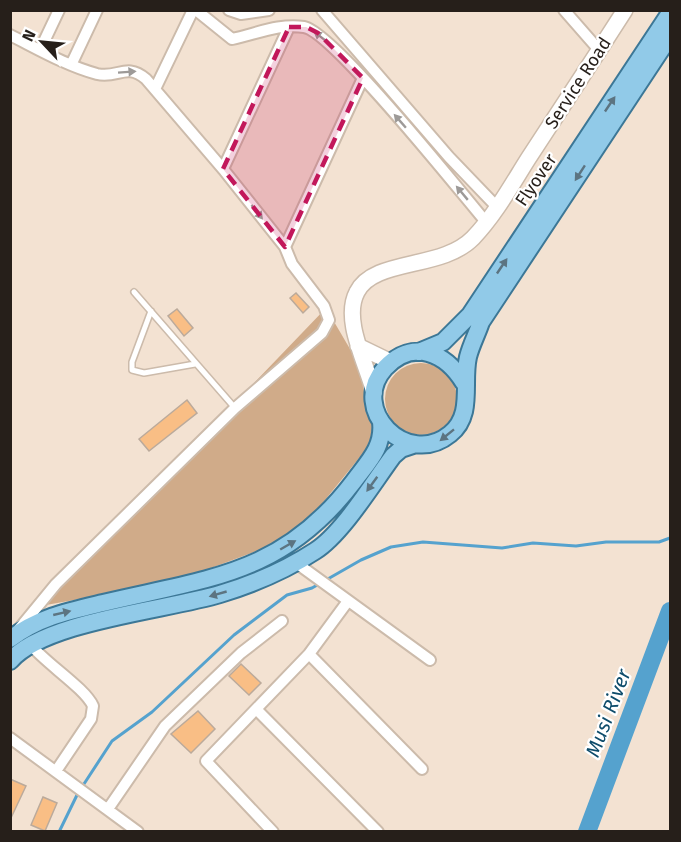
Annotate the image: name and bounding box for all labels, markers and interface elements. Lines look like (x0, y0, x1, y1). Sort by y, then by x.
north arrow (12, 12, 72, 72)
text: N (18, 27, 40, 45)
one-way arrow (313, 31, 329, 43)
street label: Service Road (540, 33, 616, 133)
one-way arrow (118, 68, 137, 77)
one-way arrow (605, 95, 616, 112)
one-way arrow (394, 113, 407, 129)
street label: Flyover (511, 150, 562, 210)
one-way arrow (575, 164, 586, 181)
one-way arrow (456, 186, 469, 201)
one-way arrow (250, 204, 263, 220)
one-way arrow (497, 258, 508, 274)
one-way arrow (439, 428, 455, 441)
one-way arrow (366, 475, 378, 491)
one-way arrow (279, 540, 296, 550)
one-way arrow (209, 590, 227, 599)
one-way arrow (53, 607, 71, 617)
water label: Musi River (580, 664, 636, 760)

